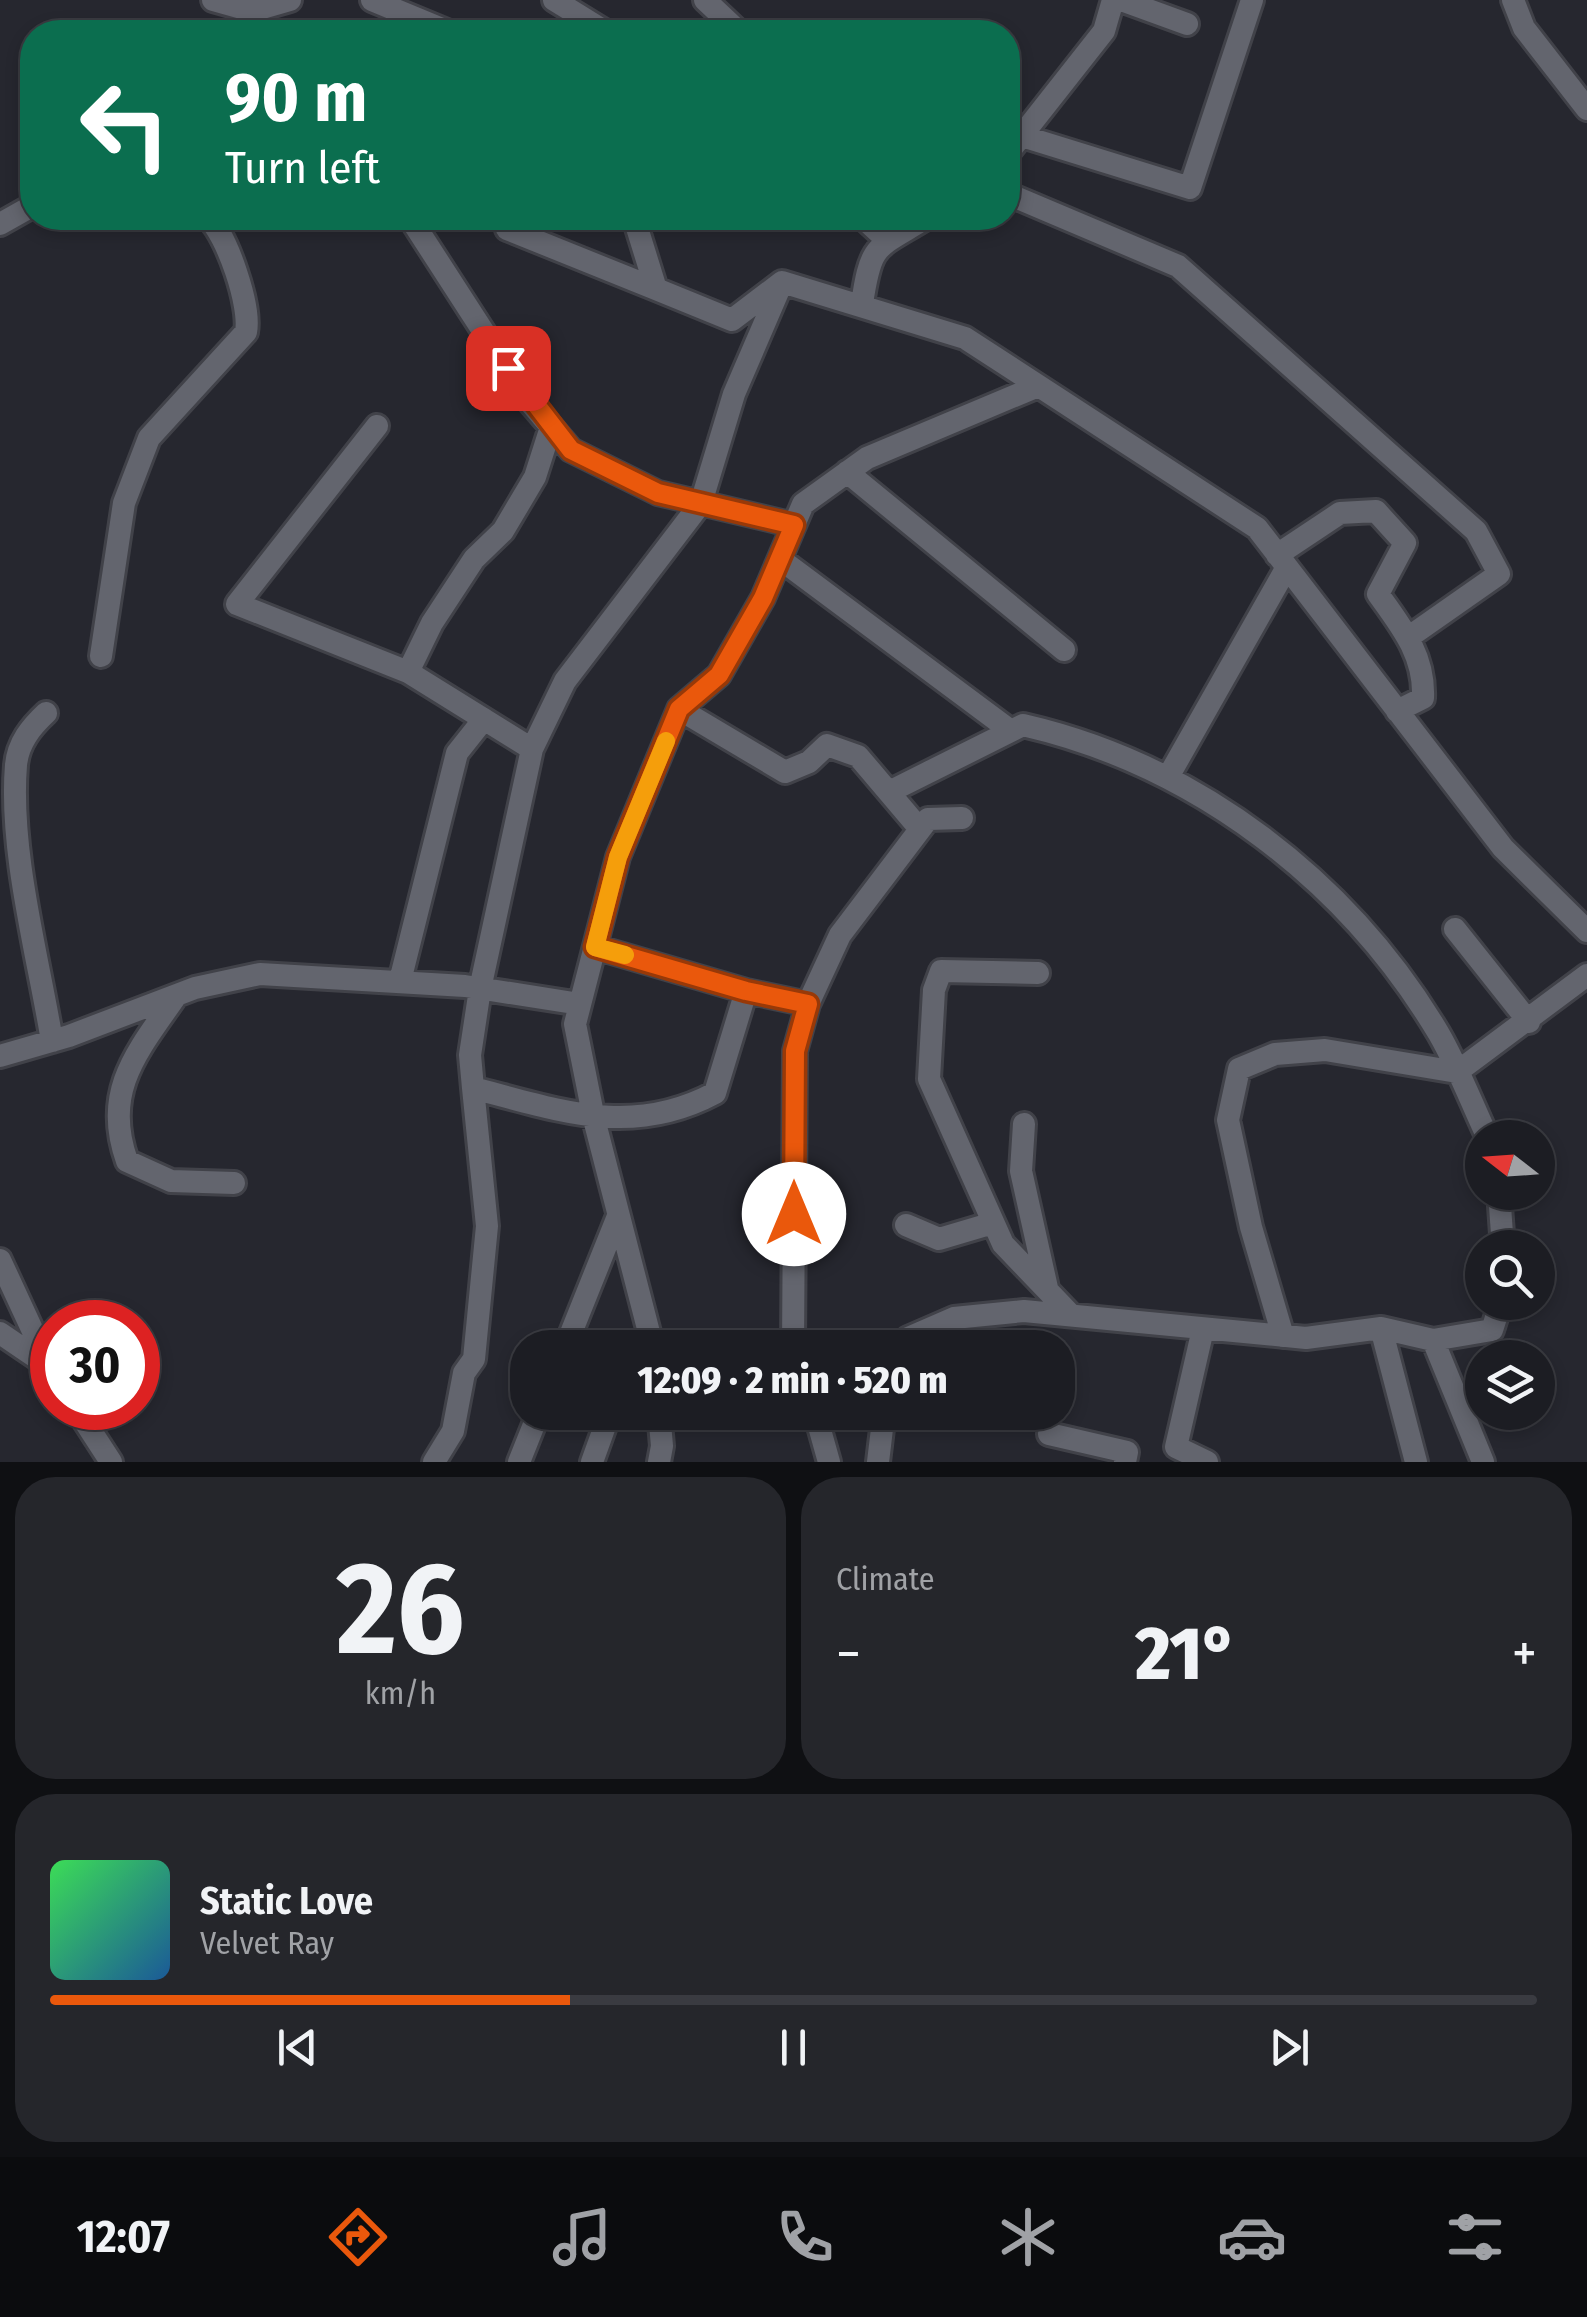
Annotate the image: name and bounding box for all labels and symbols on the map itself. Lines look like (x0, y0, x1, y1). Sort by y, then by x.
pin (466, 326, 551, 411)
north arrow (1465, 1120, 1555, 1210)
position arrow (742, 1162, 846, 1266)
speed limit sign: 30 (30, 1300, 160, 1430)

